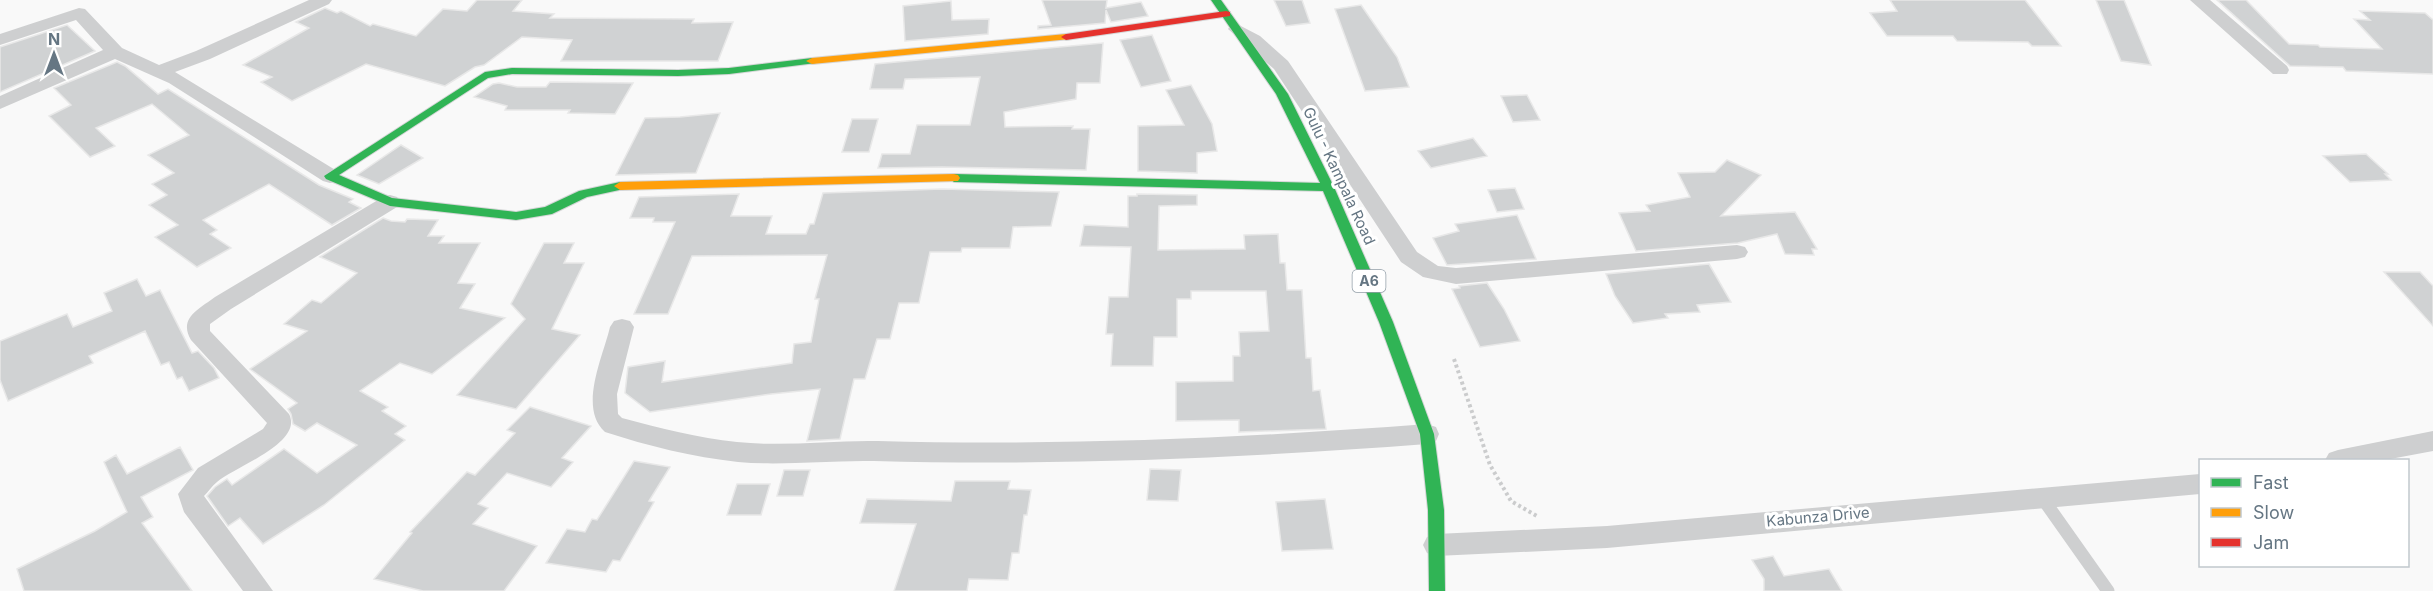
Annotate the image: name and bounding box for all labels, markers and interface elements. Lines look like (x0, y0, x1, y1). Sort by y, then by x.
north arrow (24, 24, 84, 84)
text: N (48, 29, 60, 49)
street label: Gulu - Kampala Road (1299, 104, 1380, 248)
road number: A6 (1352, 270, 1386, 292)
legend (2199, 459, 2409, 567)
text: Fast (2253, 472, 2289, 493)
text: Slow (2253, 502, 2294, 523)
street label: Kabunza Drive (1766, 503, 1870, 530)
text: Jam (2253, 532, 2289, 553)

